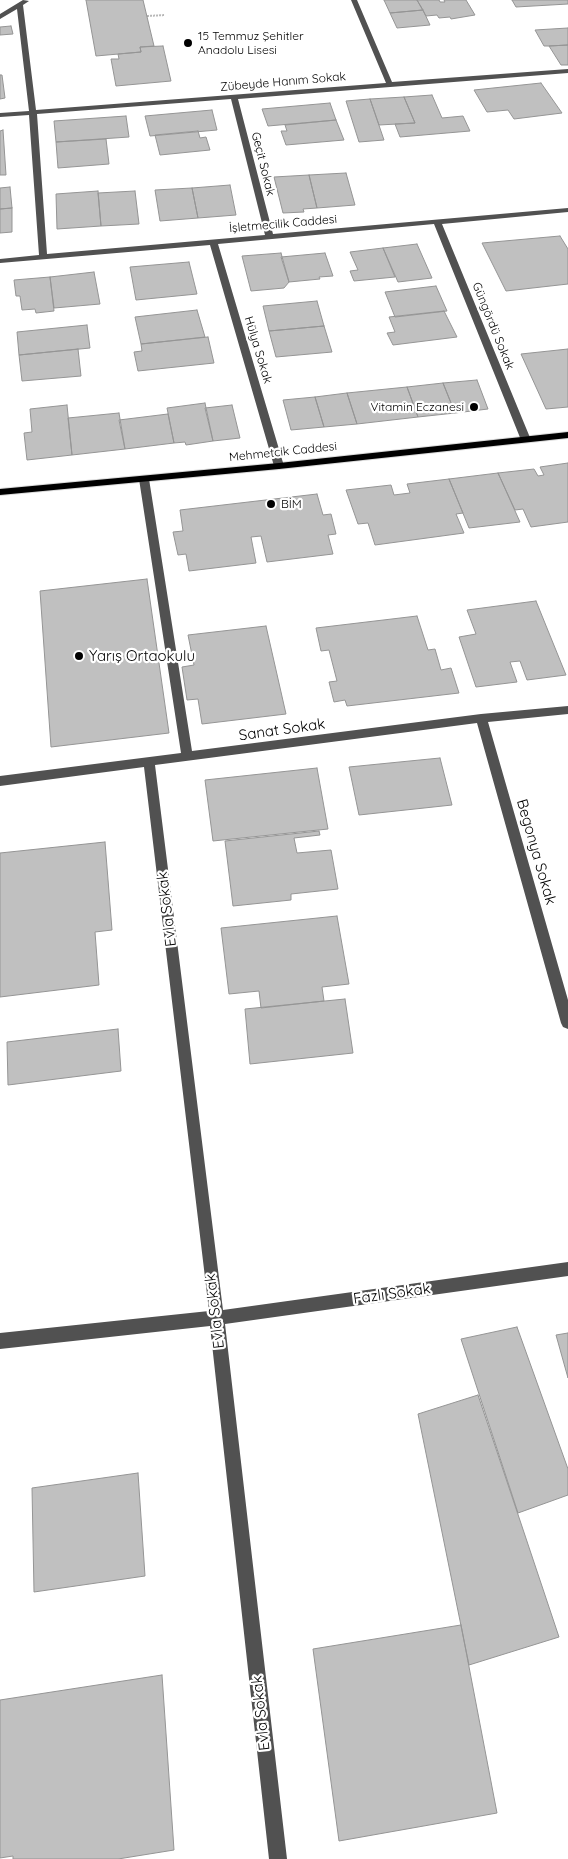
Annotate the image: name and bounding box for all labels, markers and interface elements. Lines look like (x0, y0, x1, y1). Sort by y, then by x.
place label: 15 Temmuz Şehitler Anadolu Lisesi (198, 29, 304, 57)
marker: 15 Temmuz Şehitler Anadolu Lisesi (182, 37, 194, 49)
street label: Zübeyde Hanım Sokak (219, 69, 347, 95)
street label: Geçit Sokak (248, 131, 278, 197)
street label: İşletmecilik Caddesi (228, 212, 338, 236)
street label: Güngördü Sokak (469, 280, 517, 372)
street label: Hülya Sokak (241, 315, 275, 385)
place label: Vitamin Eczanesi (370, 400, 464, 414)
marker: Vitamin Eczanesi (468, 401, 480, 413)
street label: Mehmetcik Caddesi (228, 439, 338, 465)
place label: BİM (281, 497, 302, 511)
marker: BİM (265, 498, 277, 510)
place label: Yarış Ortaokulu (89, 647, 195, 665)
marker: Yarış Ortaokulu (73, 650, 85, 662)
street label: Sanat Sokak (238, 715, 326, 745)
street label: Begonya Sokak (512, 797, 560, 907)
street label: Evla Sokak (153, 870, 181, 948)
street label: Evla Sokak (201, 1272, 229, 1350)
street label: Fazlı Sokak (352, 1280, 432, 1308)
street label: Evla Sokak (248, 1675, 274, 1751)

